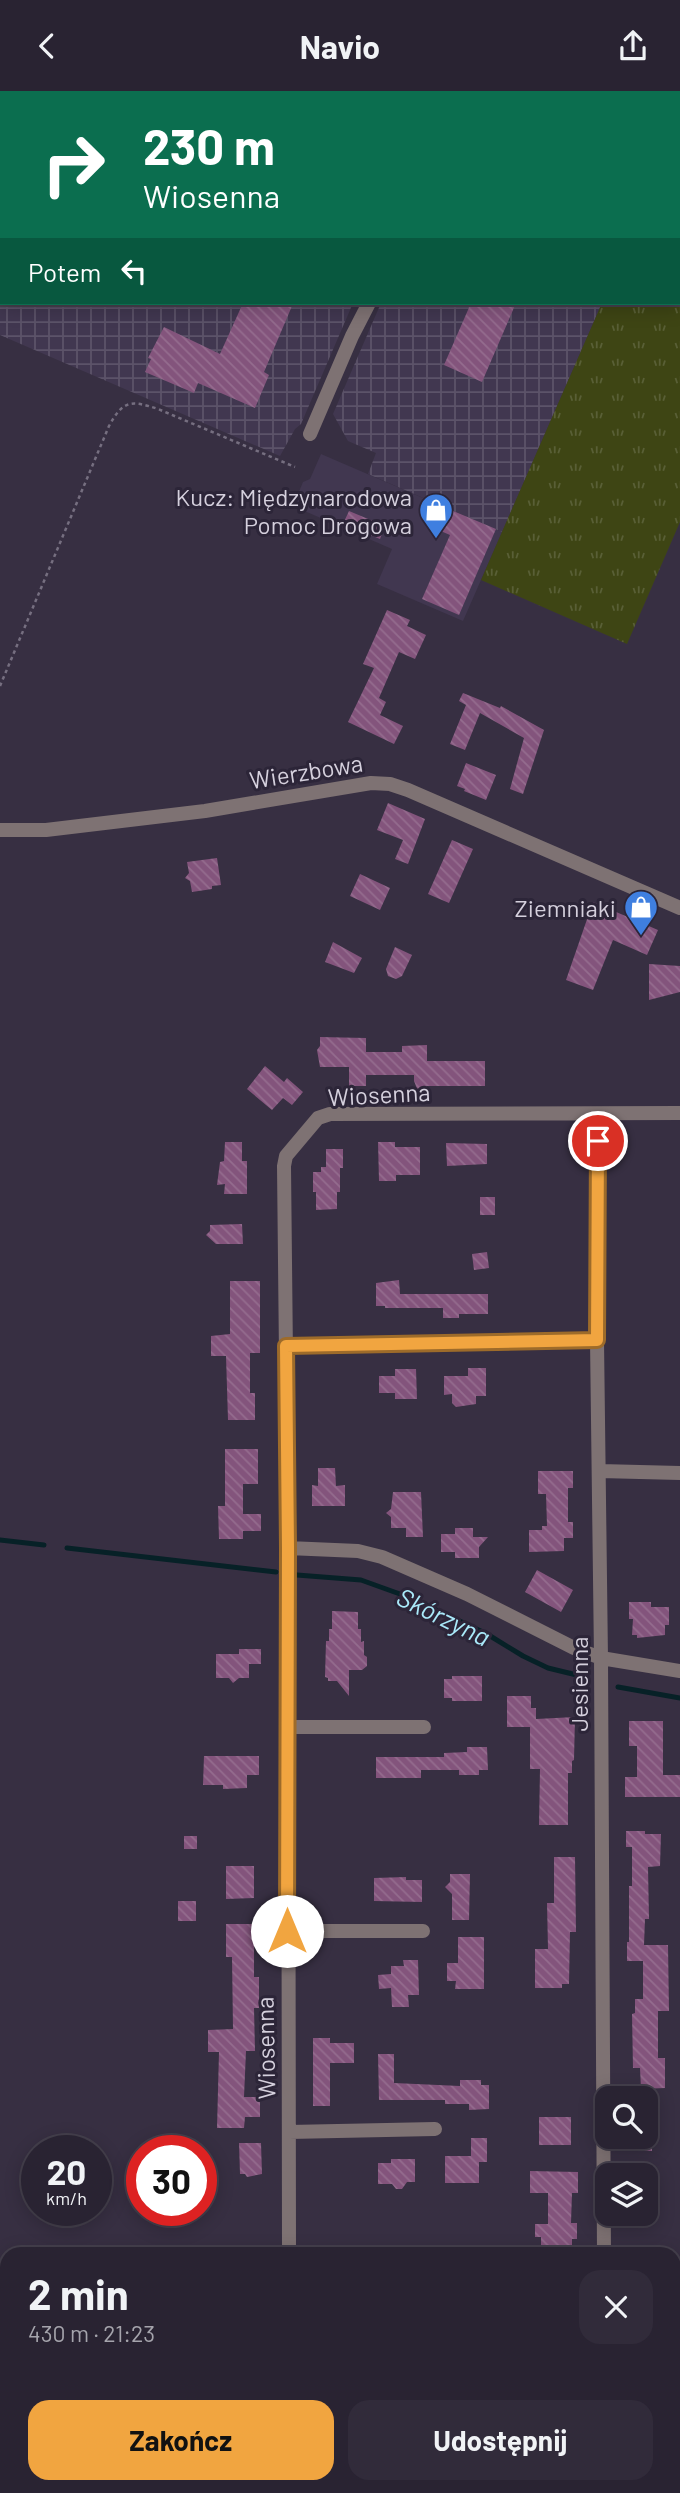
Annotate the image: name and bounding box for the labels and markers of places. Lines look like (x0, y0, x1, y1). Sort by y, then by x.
place label: Kucz: Międzynarodowa Pomoc Drogowa (175, 482, 412, 539)
shop icon: Kucz: Międzynarodowa Pomoc Drogowa (417, 491, 455, 540)
shop icon: Ziemniaki (622, 888, 660, 937)
place label: Ziemniaki (515, 893, 616, 922)
pin (568, 1111, 628, 1171)

